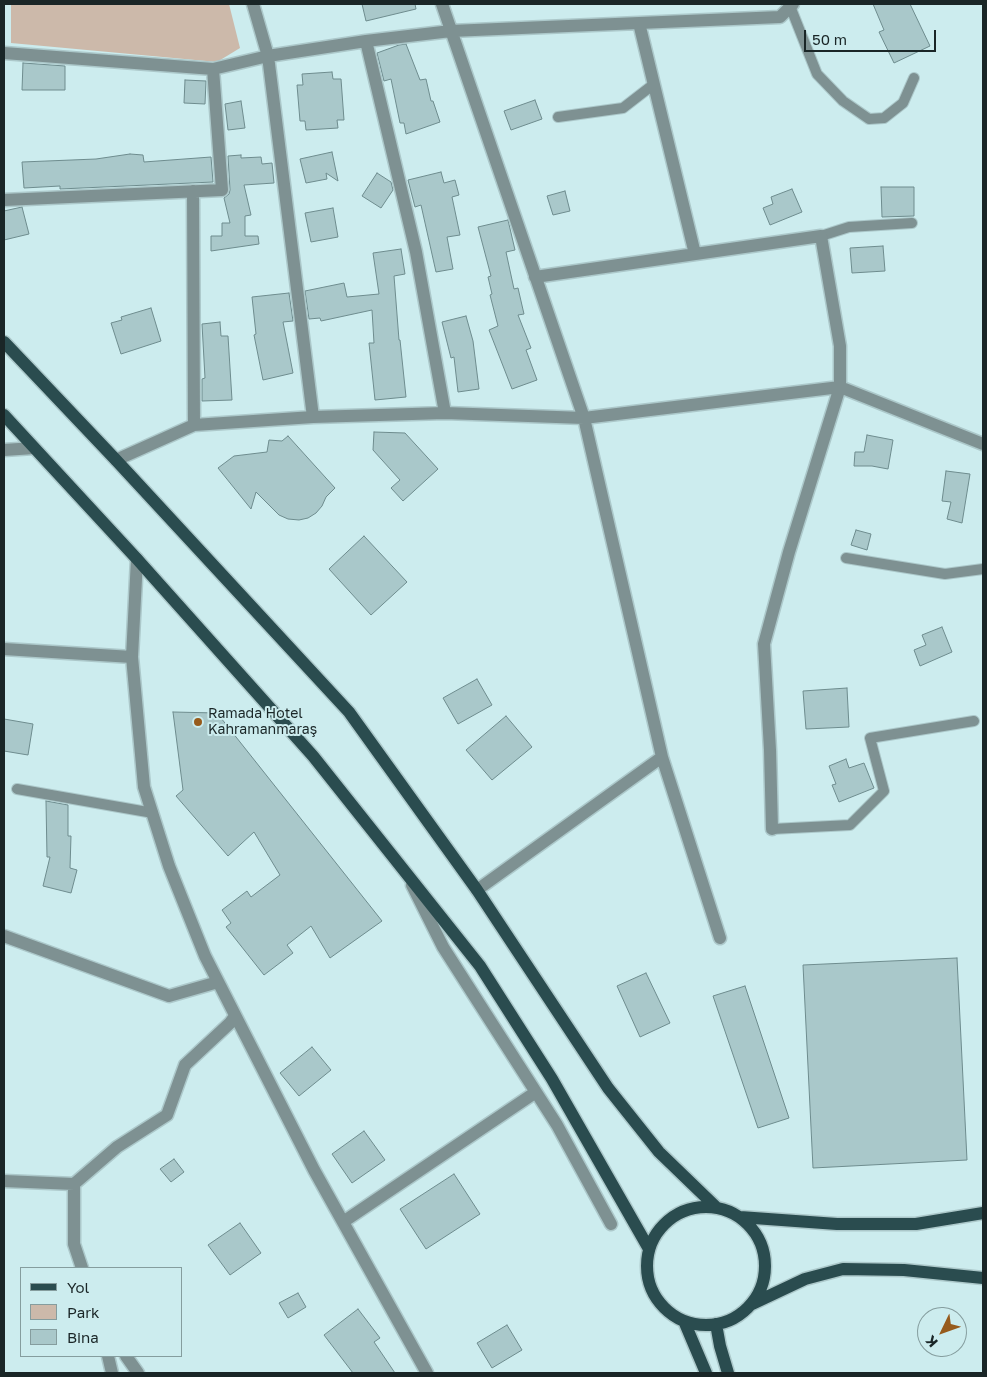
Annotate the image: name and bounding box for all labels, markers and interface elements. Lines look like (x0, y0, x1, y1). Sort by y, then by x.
scale bar (807, 20, 940, 52)
text: 50 m (812, 30, 847, 48)
place label: Ramada Hotel Kahramanmaraş (208, 706, 317, 739)
marker: Ramada Hotel Kahramanmaraş (192, 716, 204, 728)
legend (20, 1267, 182, 1357)
text: Yol (67, 1278, 89, 1296)
text: Park (67, 1303, 99, 1321)
north arrow (917, 1307, 967, 1357)
text: Bina (67, 1328, 99, 1346)
text: K (922, 1332, 941, 1351)

